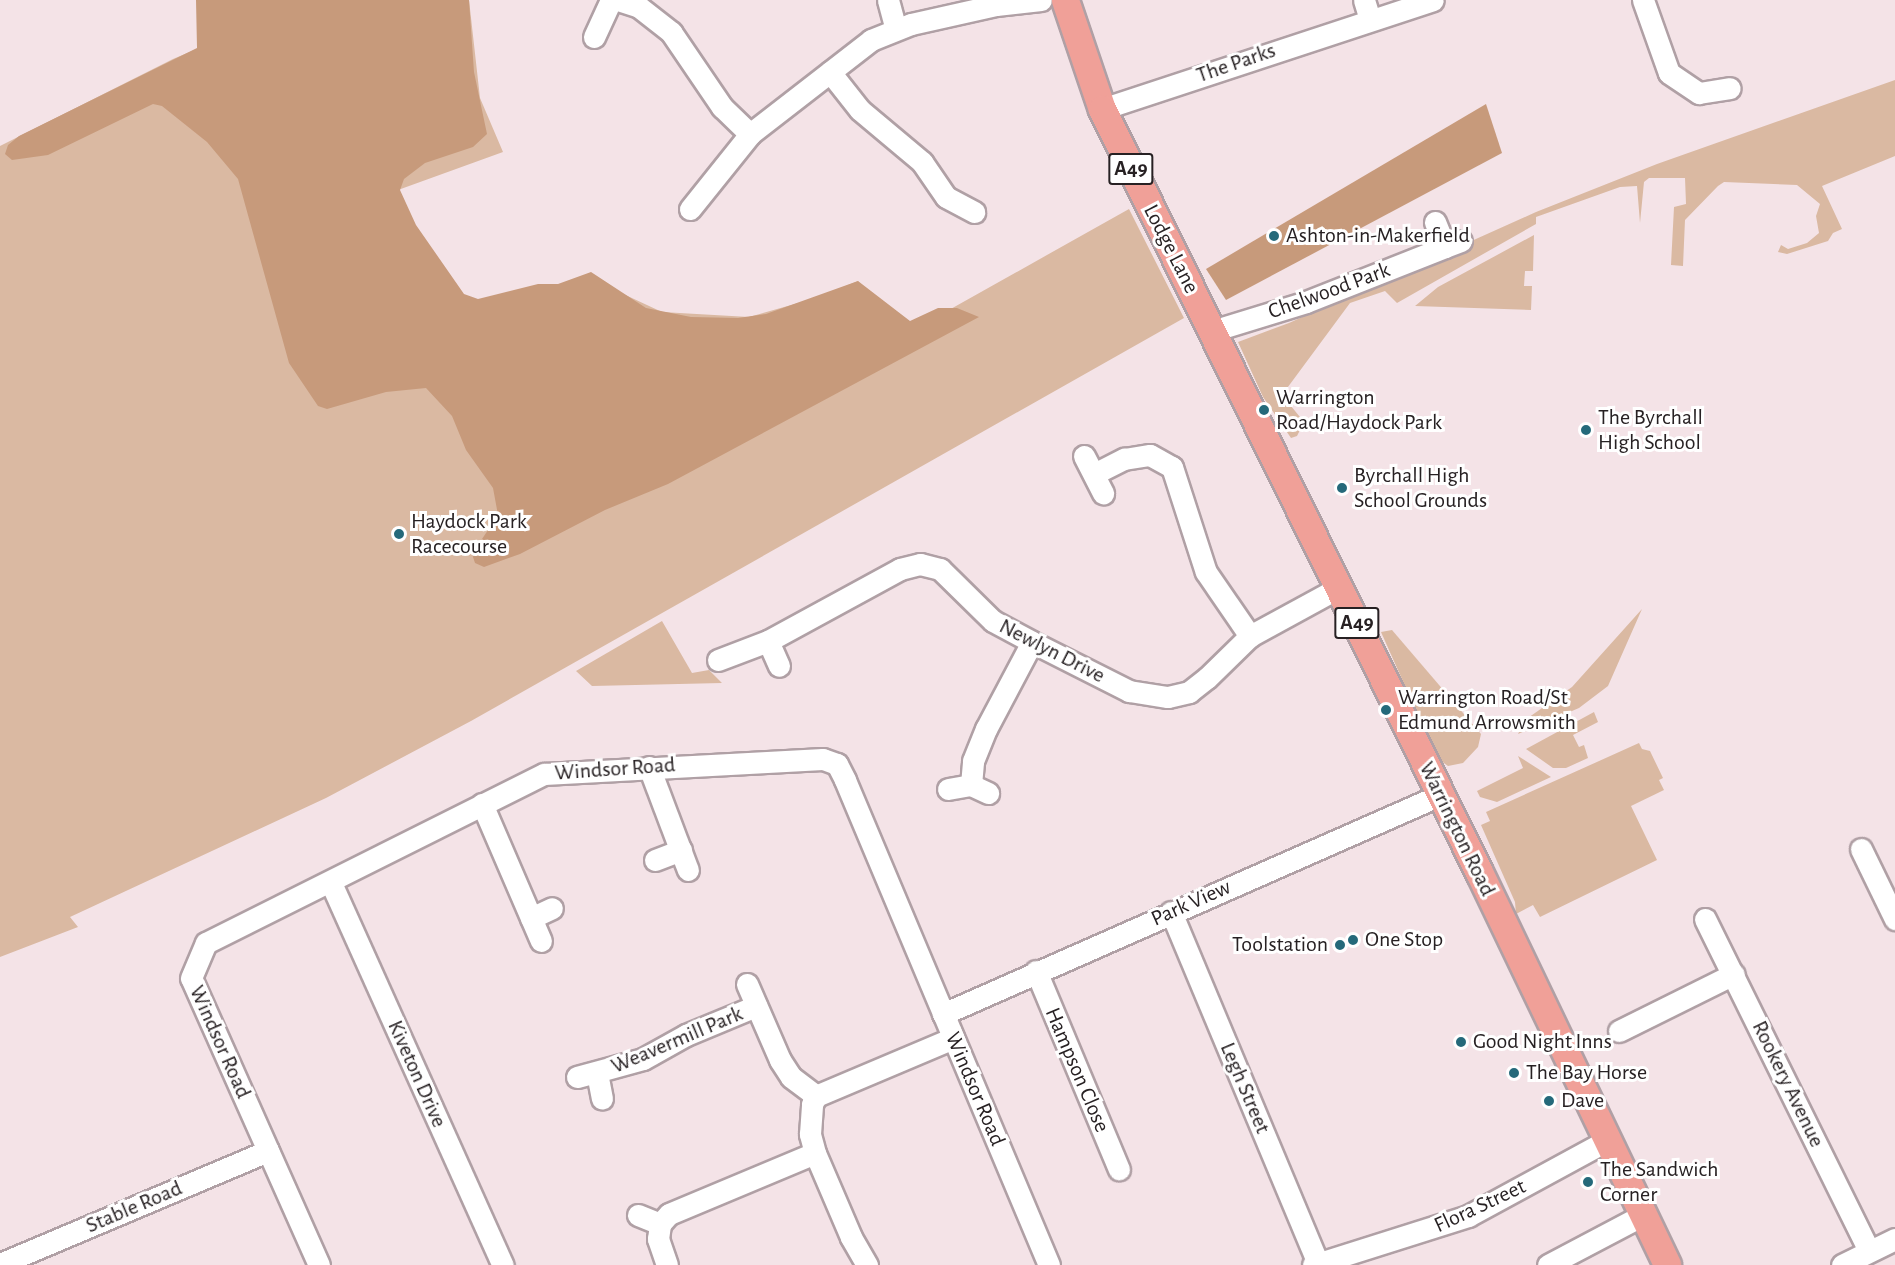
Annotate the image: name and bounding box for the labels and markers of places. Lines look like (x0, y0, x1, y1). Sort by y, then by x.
place label: Ashton-in-Makerfield (1286, 223, 1470, 249)
marker: Ashton-in-Makerfield (1267, 229, 1281, 243)
place label: Warrington Road/Haydock Park (1276, 384, 1442, 436)
marker: Warrington Road/Haydock Park (1257, 403, 1271, 417)
place label: The Byrchall High School (1598, 404, 1703, 456)
marker: The Byrchall High School (1579, 423, 1593, 437)
place label: Byrchall High School Grounds (1354, 462, 1487, 514)
marker: Byrchall High School Grounds (1335, 481, 1349, 495)
place label: Haydock Park Racecourse (411, 508, 527, 560)
marker: Haydock Park Racecourse (392, 527, 406, 541)
place label: Warrington Road/St Edmund Arrowsmith (1398, 684, 1576, 736)
marker: Warrington Road/St Edmund Arrowsmith (1379, 703, 1393, 717)
place label: One Stop (1365, 927, 1443, 953)
place label: Toolstation (1232, 932, 1328, 958)
marker: One Stop (1346, 933, 1360, 947)
marker: Toolstation (1333, 938, 1347, 952)
place label: Good Night Inns (1473, 1029, 1612, 1055)
marker: Good Night Inns (1454, 1035, 1468, 1049)
place label: The Bay Horse (1526, 1060, 1647, 1086)
marker: The Bay Horse (1507, 1066, 1521, 1080)
place label: Dave (1561, 1088, 1604, 1114)
marker: Dave (1542, 1094, 1556, 1108)
place label: The Sandwich Corner (1600, 1156, 1718, 1208)
marker: The Sandwich Corner (1581, 1175, 1595, 1189)

